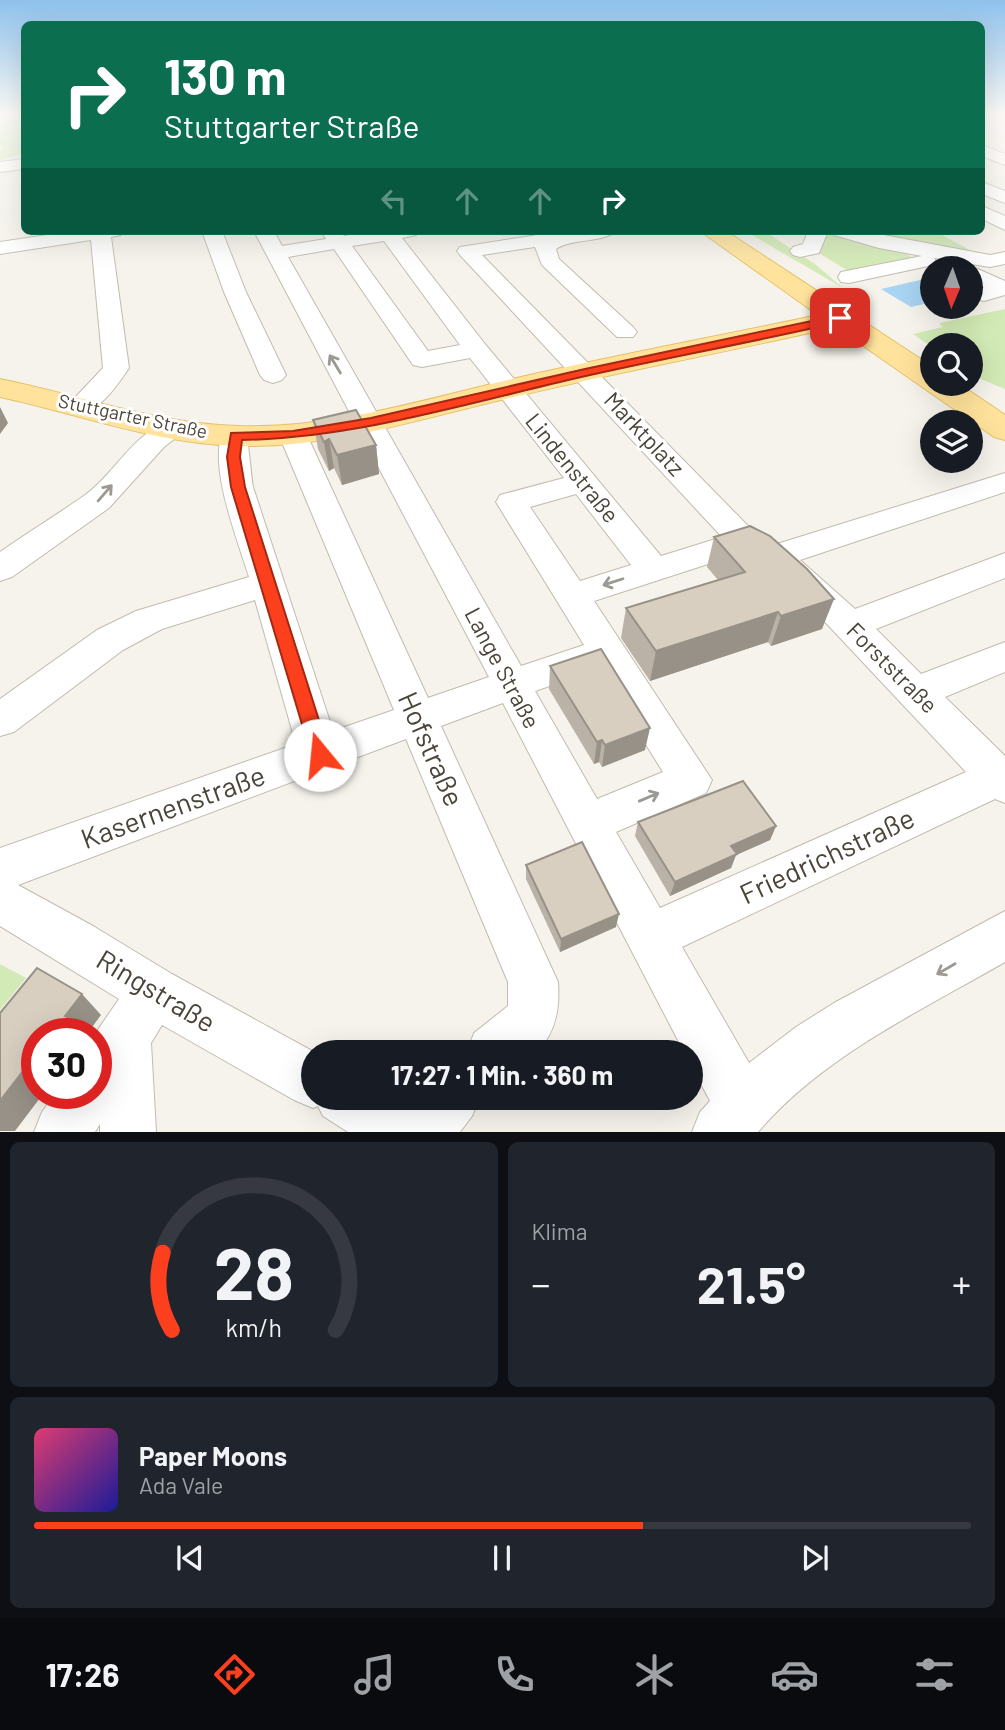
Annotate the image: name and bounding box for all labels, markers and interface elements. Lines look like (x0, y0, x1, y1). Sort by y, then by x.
text: 130 m (164, 46, 286, 105)
icon: right (49, 49, 140, 140)
text: Stuttgarter Straße (164, 106, 420, 144)
icon: left (375, 182, 413, 220)
icon: ahead (448, 182, 486, 220)
icon: ahead (521, 182, 559, 220)
icon: right (594, 182, 632, 220)
north arrow (920, 256, 984, 318)
map controls (920, 256, 983, 473)
pin (810, 288, 870, 348)
icon: arrive (821, 299, 859, 337)
button: search (920, 333, 983, 396)
one-way arrow (328, 354, 342, 374)
street label: Marktplatz (599, 385, 691, 481)
street label: Stuttgarter Straße (56, 388, 210, 443)
street label: Lindenstraße (520, 407, 625, 528)
button: layers (920, 410, 983, 473)
one-way arrow (97, 484, 113, 502)
one-way arrow (603, 577, 625, 589)
street label: Lange Straße (459, 602, 547, 733)
street label: Forststraße (841, 616, 944, 719)
street label: Hofstraße (392, 686, 472, 811)
position arrow (283, 718, 357, 792)
street label: Kasernenstraße (76, 757, 269, 855)
one-way arrow (637, 790, 659, 803)
street label: Friedrichstraße (734, 800, 919, 910)
street label: Ringstraße (91, 941, 222, 1039)
one-way arrow (936, 962, 956, 976)
speed limit sign: 30 (21, 1018, 112, 1109)
text: 17:27 · 1 Min. · 360 m (391, 1059, 613, 1090)
text: Klima (532, 1217, 587, 1245)
text: 28 (214, 1228, 294, 1316)
text: 21.5° (697, 1252, 806, 1314)
text: − (532, 1260, 551, 1306)
text: + (952, 1260, 971, 1306)
text: km/h (225, 1312, 282, 1342)
text: Paper Moons (139, 1440, 287, 1471)
text: Ada Vale (139, 1471, 223, 1499)
icon: previous (171, 1539, 209, 1577)
icon: pause (483, 1539, 521, 1577)
icon: next (796, 1539, 834, 1577)
icon: directions (210, 1650, 259, 1699)
icon: music (350, 1650, 399, 1699)
icon: phone (490, 1650, 539, 1699)
icon: climate (630, 1650, 679, 1699)
icon: car (770, 1650, 819, 1699)
icon: filters (910, 1650, 959, 1699)
text: 17:26 (46, 1655, 119, 1693)

